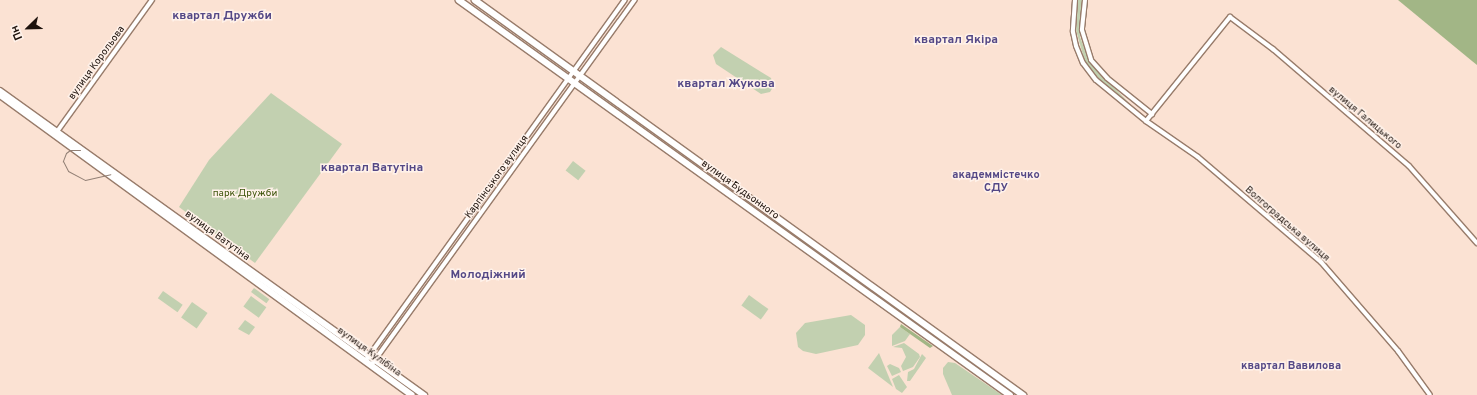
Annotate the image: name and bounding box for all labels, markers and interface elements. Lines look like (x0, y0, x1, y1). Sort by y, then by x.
north arrow (8, 8, 48, 48)
district label: квартал Дружби (172, 10, 272, 24)
text: Пн (8, 23, 26, 42)
street label: вулиця Корольова (66, 24, 128, 102)
district label: квартал Якіра (914, 34, 998, 48)
district label: квартал Жукова (677, 78, 775, 92)
street label: вулиця Галицького (1326, 84, 1404, 152)
street label: Карпінського вулиця (463, 133, 531, 221)
street label: вулиця Будьонного (699, 158, 781, 222)
district label: квартал Ватутіна (321, 162, 423, 176)
district label: академмістечко СДУ (952, 169, 1040, 195)
street label: Волгоградська вулиця (1242, 184, 1332, 264)
park label: парк Дружби (213, 188, 277, 200)
street label: вулиця Ватутіна (182, 208, 252, 264)
district label: Молодіжний (450, 269, 526, 283)
street label: вулиця Кулібіна (335, 325, 403, 379)
district label: квартал Вавилова (1241, 359, 1341, 373)

